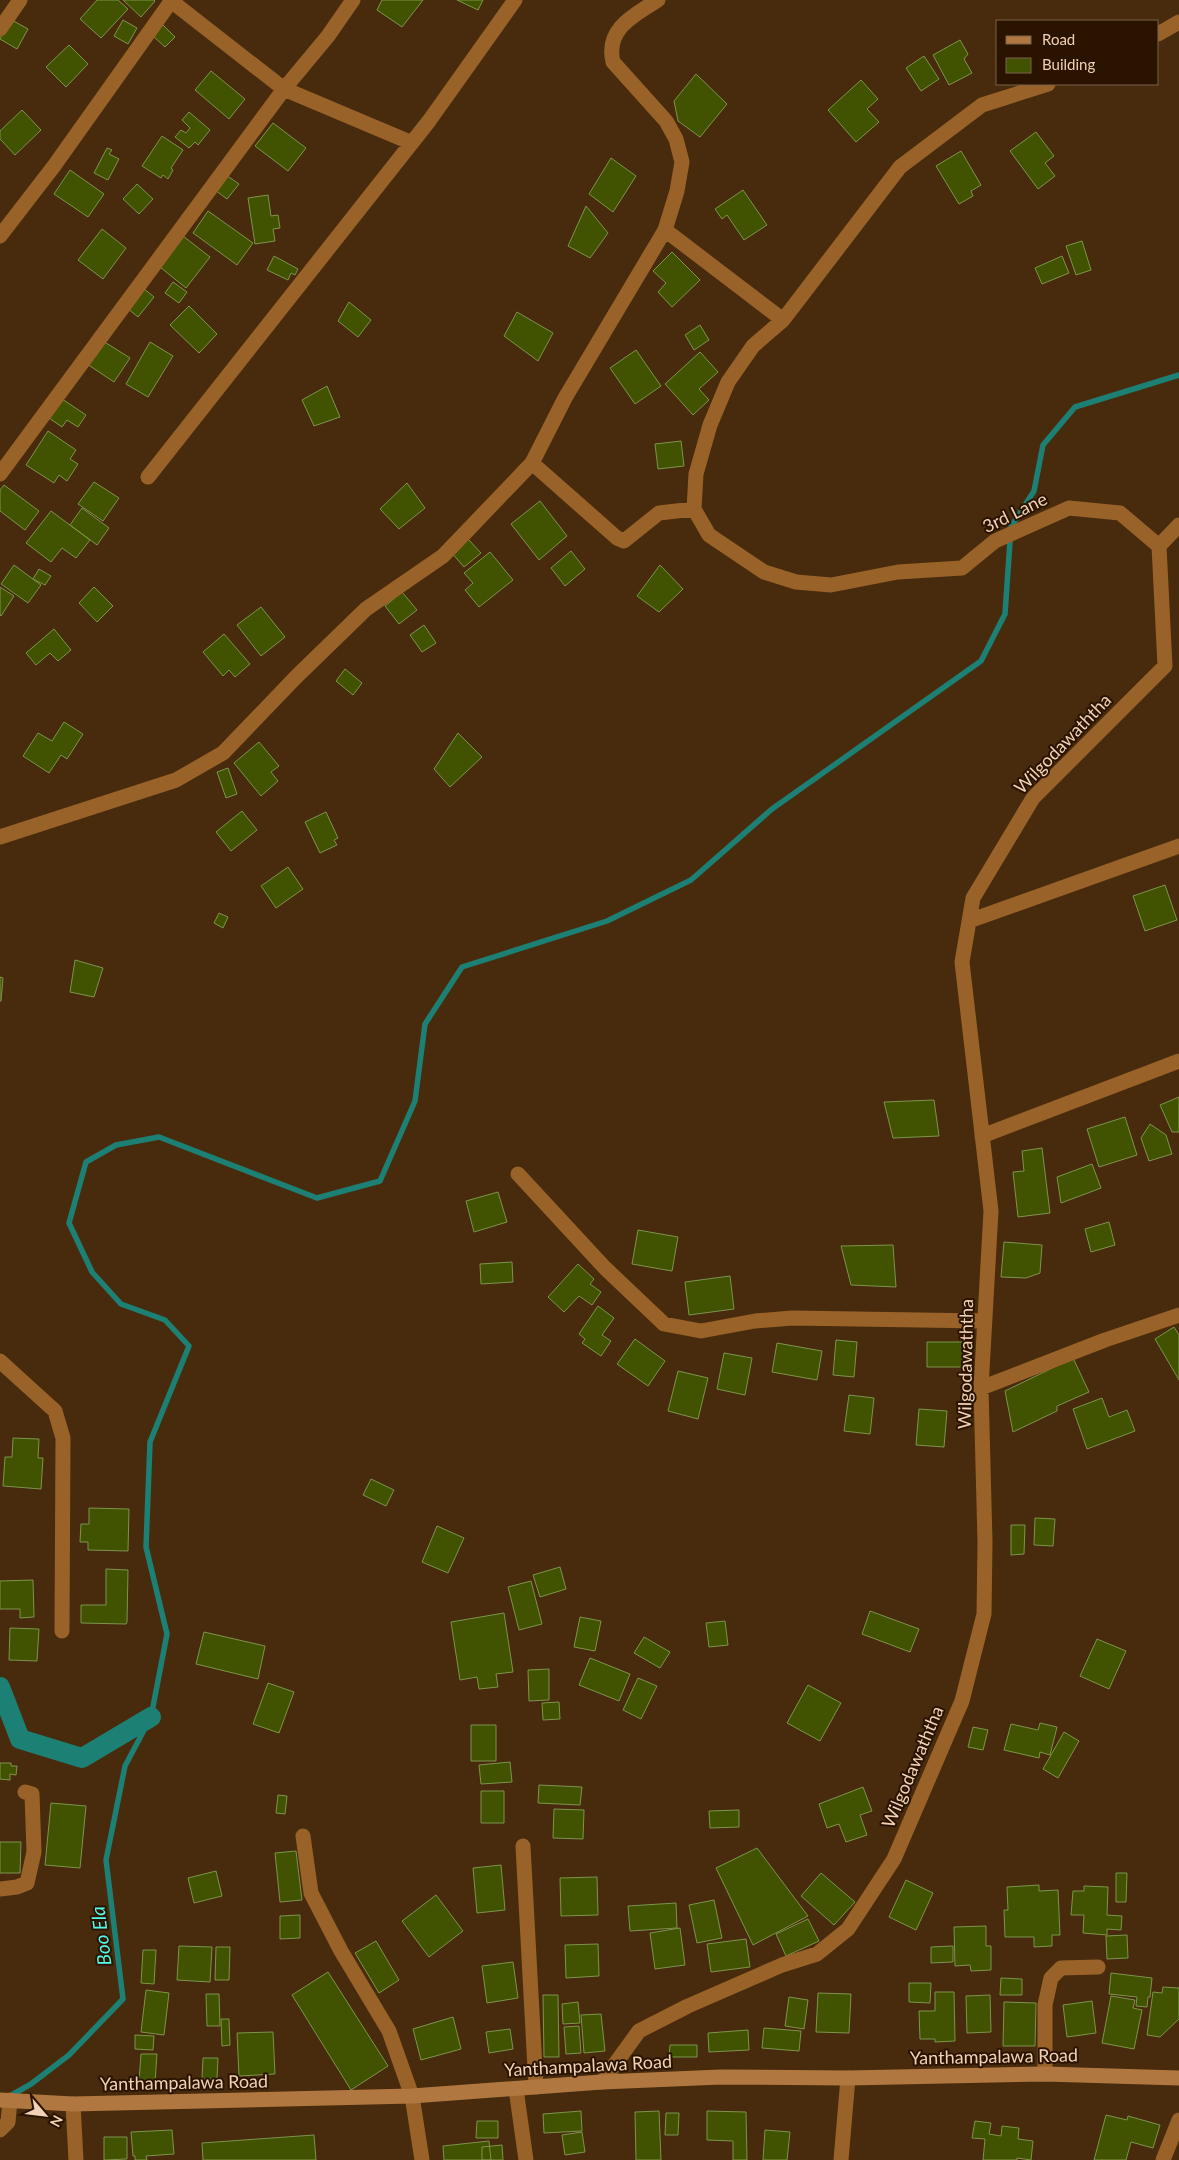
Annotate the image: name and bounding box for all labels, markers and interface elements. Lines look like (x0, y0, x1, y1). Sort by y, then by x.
legend (996, 20, 1159, 85)
text: Road (1042, 30, 1075, 48)
text: Building (1042, 55, 1095, 73)
street label: 3rd Lane (979, 487, 1050, 537)
street label: Wilgodawaththa (1009, 689, 1115, 798)
street label: Wilgodawaththa (953, 1299, 977, 1429)
street label: Wilgodawaththa (877, 1702, 948, 1831)
water label: Boo Ela (85, 1905, 116, 1967)
street label: Yanthampalawa Road (910, 2044, 1078, 2068)
street label: Yanthampalawa Road (503, 2050, 672, 2080)
street label: Yanthampalawa Road (100, 2070, 268, 2094)
north arrow (20, 2090, 70, 2140)
text: N (47, 2113, 67, 2130)

